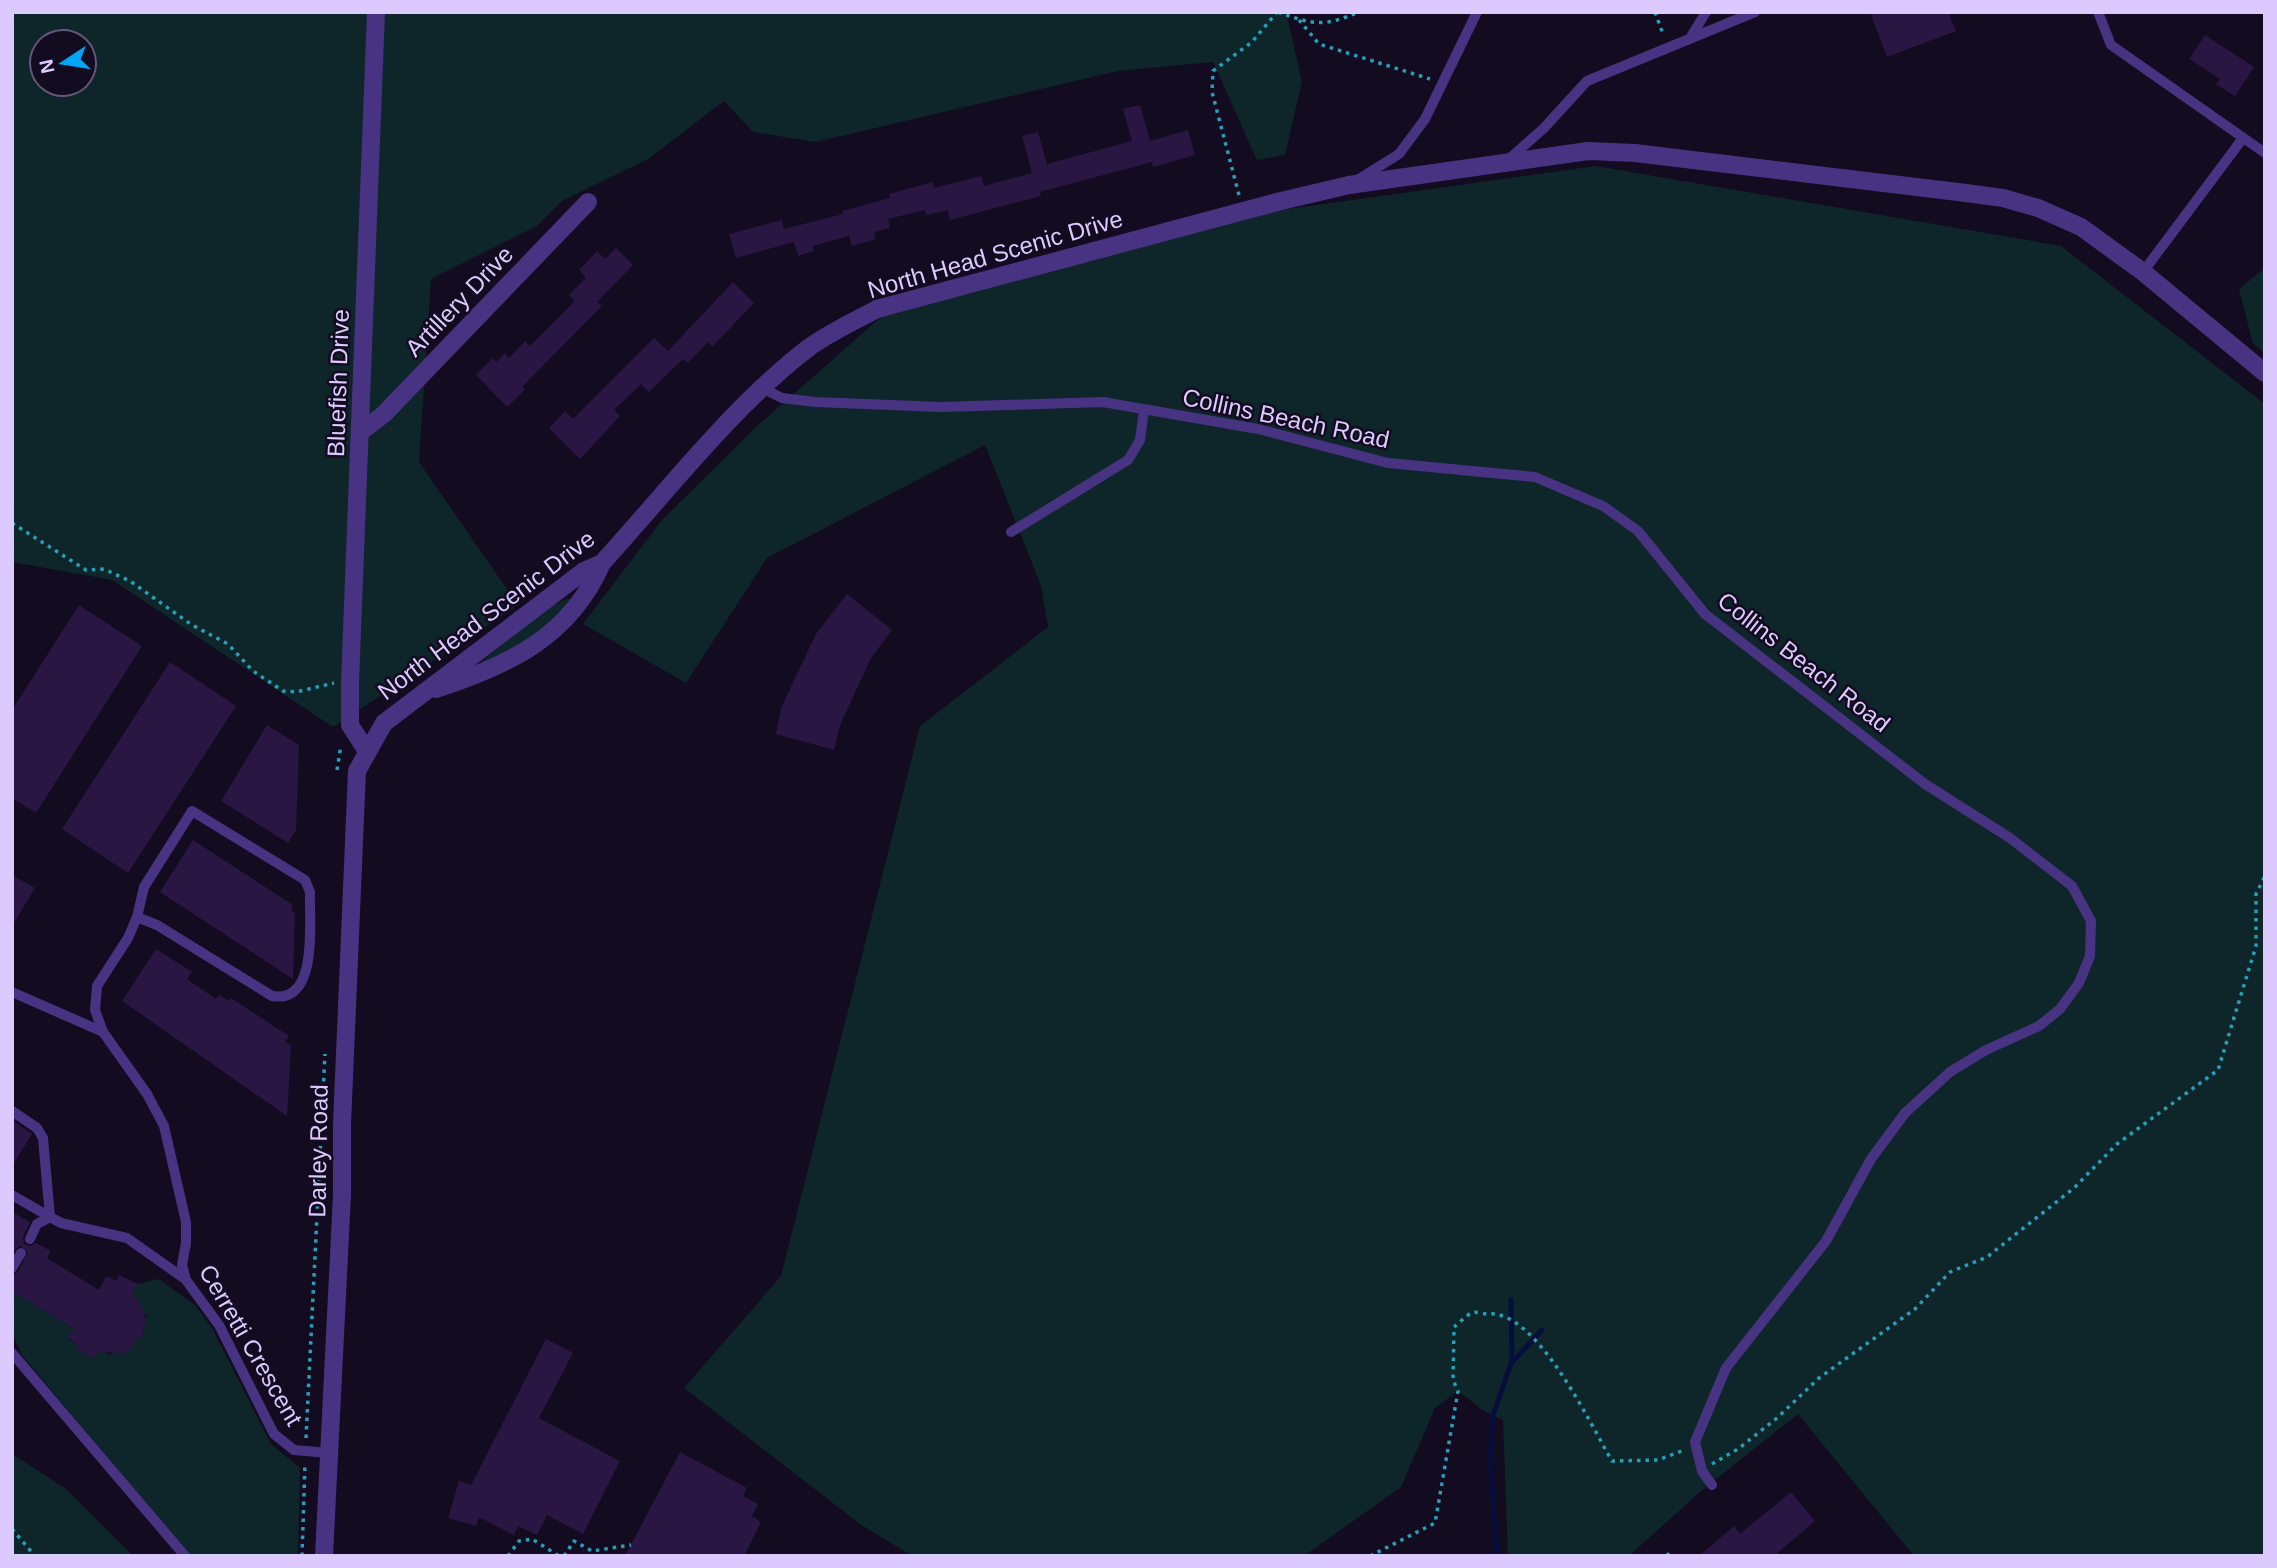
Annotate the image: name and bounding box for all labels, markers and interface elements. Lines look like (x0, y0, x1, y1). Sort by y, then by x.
north arrow (28, 28, 98, 98)
text: N (35, 58, 59, 75)
street label: North Head Scenic Drive (864, 205, 1126, 303)
street label: Artillery Drive (400, 240, 518, 362)
street label: Bluefish Drive (322, 309, 354, 457)
street label: Collins Beach Road (1180, 383, 1392, 453)
street label: North Head Scenic Drive (372, 525, 600, 705)
street label: Collins Beach Road (1713, 586, 1895, 738)
street label: Darley Road (303, 1084, 333, 1218)
street label: Cerretti Crescent (194, 1260, 308, 1431)

